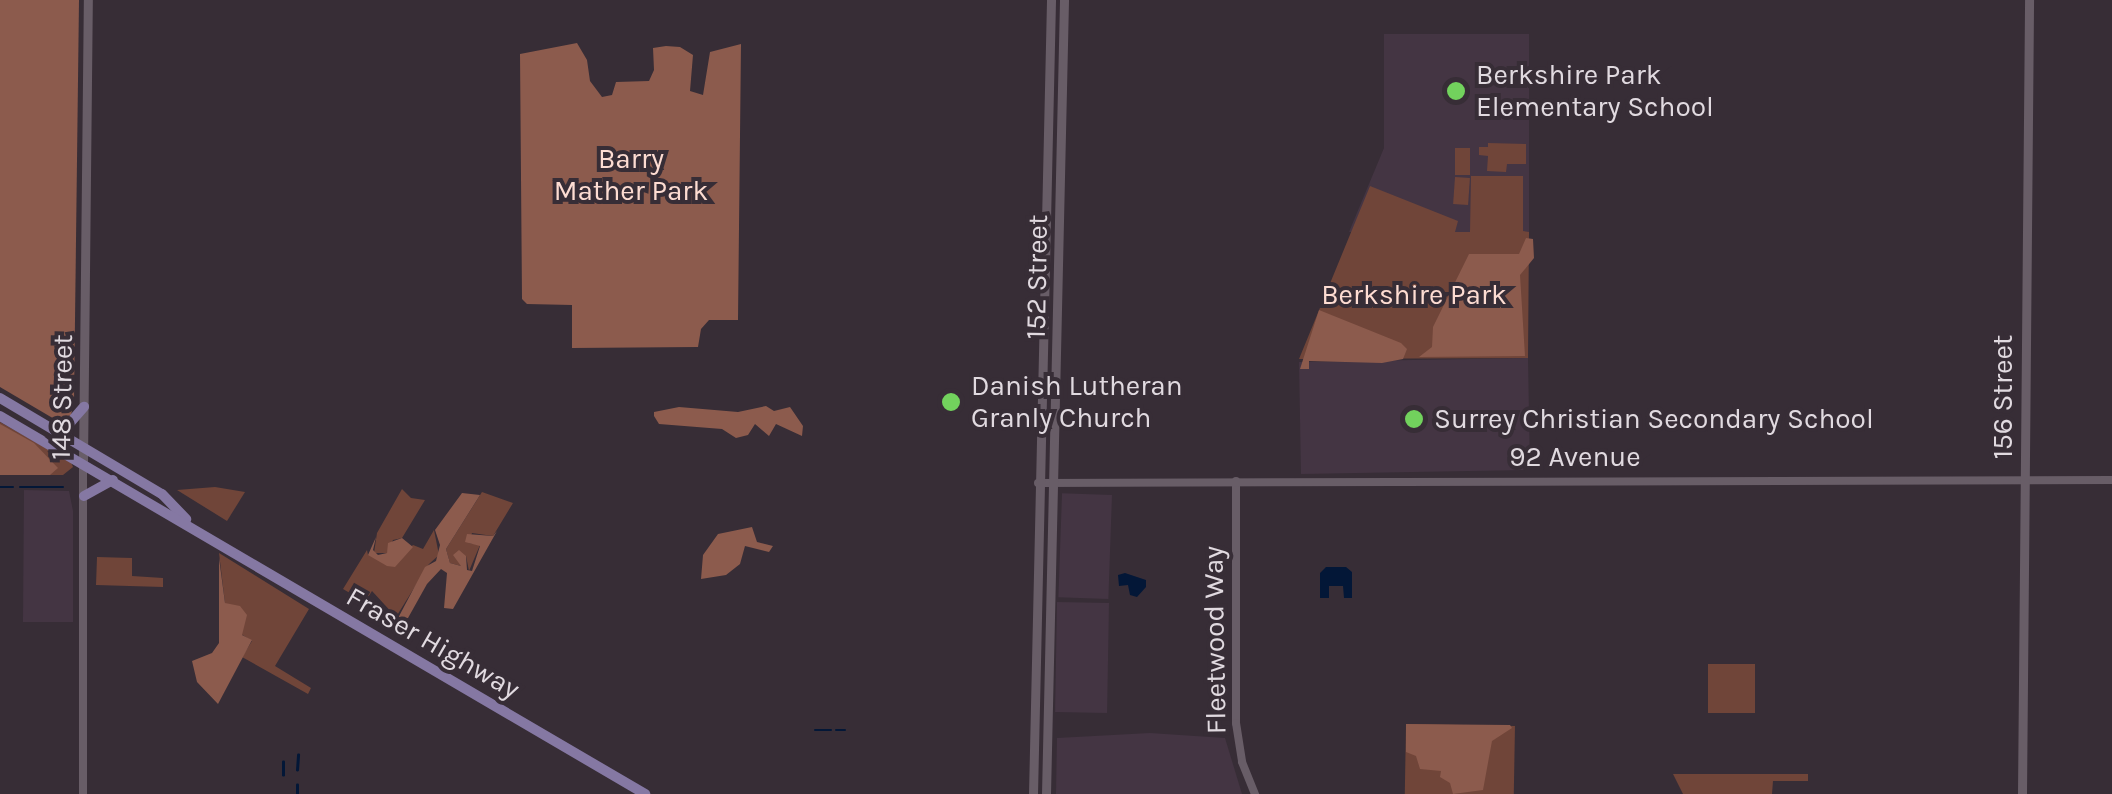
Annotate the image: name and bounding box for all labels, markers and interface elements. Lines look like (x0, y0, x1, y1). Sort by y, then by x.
place label: Berkshire Park Elementary School (1476, 58, 1714, 124)
marker: Berkshire Park Elementary School (1445, 80, 1467, 102)
park label: Barry Mather Park (554, 142, 708, 208)
street label: 152 Street (1019, 214, 1055, 340)
park label: Berkshire Park (1321, 278, 1507, 312)
street label: 148 Street (44, 334, 80, 460)
street label: 156 Street (1986, 335, 2020, 459)
place label: Danish Lutheran Granly Church (971, 369, 1183, 435)
marker: Danish Lutheran Granly Church (940, 391, 962, 413)
place label: Surrey Christian Secondary School (1434, 402, 1874, 436)
marker: Surrey Christian Secondary School (1403, 408, 1425, 430)
street label: 92 Avenue (1509, 440, 1641, 474)
street label: Fleetwood Way (1197, 545, 1233, 735)
street label: Fraser Highway (340, 580, 526, 706)

